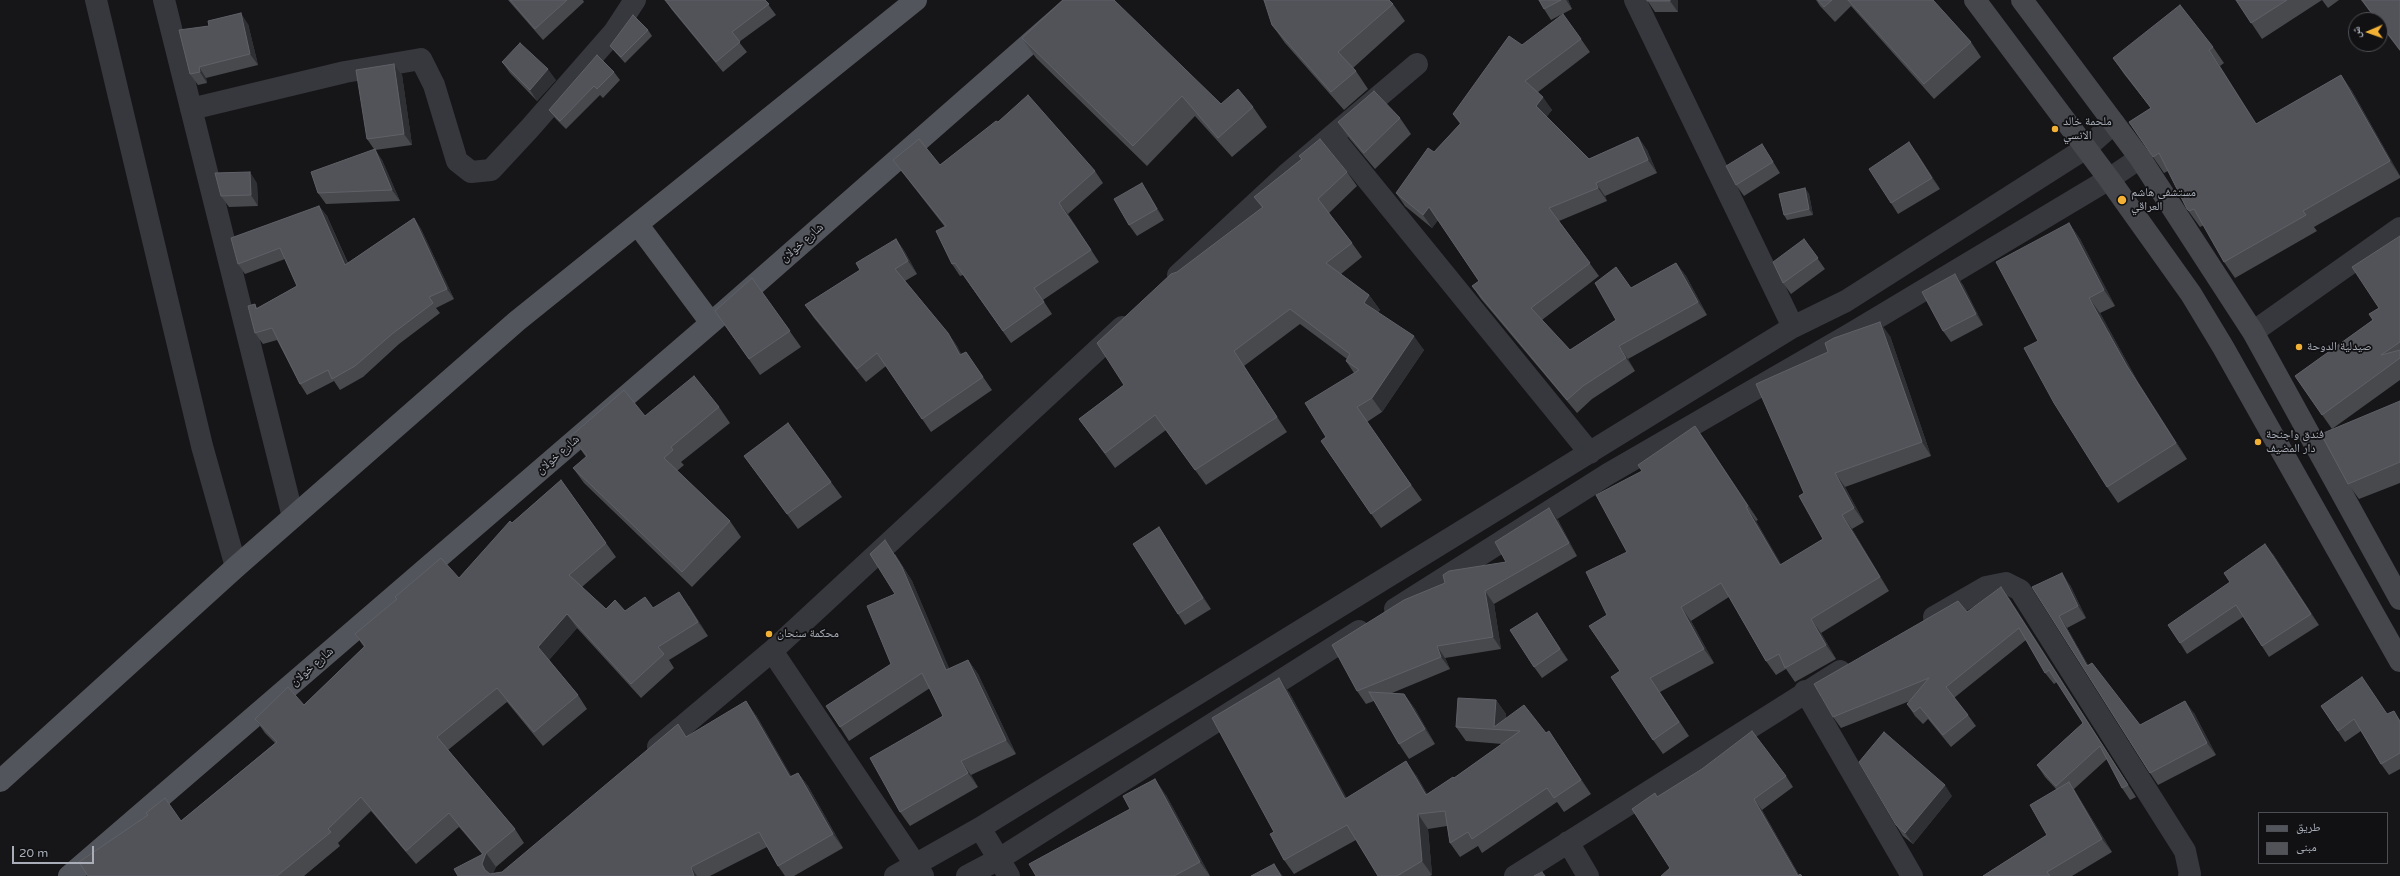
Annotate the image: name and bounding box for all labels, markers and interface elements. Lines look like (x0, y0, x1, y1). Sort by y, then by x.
north arrow (2348, 12, 2388, 52)
text: ش (2350, 26, 2363, 38)
place label: ملحمة خالد الانسي (2063, 115, 2112, 143)
marker: ملحمة خالد الانسي (2050, 124, 2060, 134)
place label: مستشفى هاشم العراقي (2131, 186, 2196, 214)
marker: مستشفى هاشم العراقي (2116, 194, 2128, 206)
street label: شارع خولان (777, 220, 827, 266)
place label: صيدلية الدوحة (2307, 340, 2372, 354)
marker: صيدلية الدوحة (2294, 342, 2304, 352)
place label: فندق واجنحة دار المضيف (2266, 428, 2324, 456)
street label: شارع خولان (533, 432, 583, 478)
marker: فندق واجنحة دار المضيف (2253, 437, 2263, 447)
place label: محكمة سنحان (777, 627, 839, 641)
marker: محكمة سنحان (764, 629, 774, 639)
street label: شارع خولان (287, 644, 337, 690)
legend (2258, 812, 2388, 864)
text: طريق (2296, 820, 2321, 834)
scale bar (14, 838, 96, 864)
text: مبنى (2296, 840, 2317, 854)
text: 20 m (19, 846, 48, 860)

